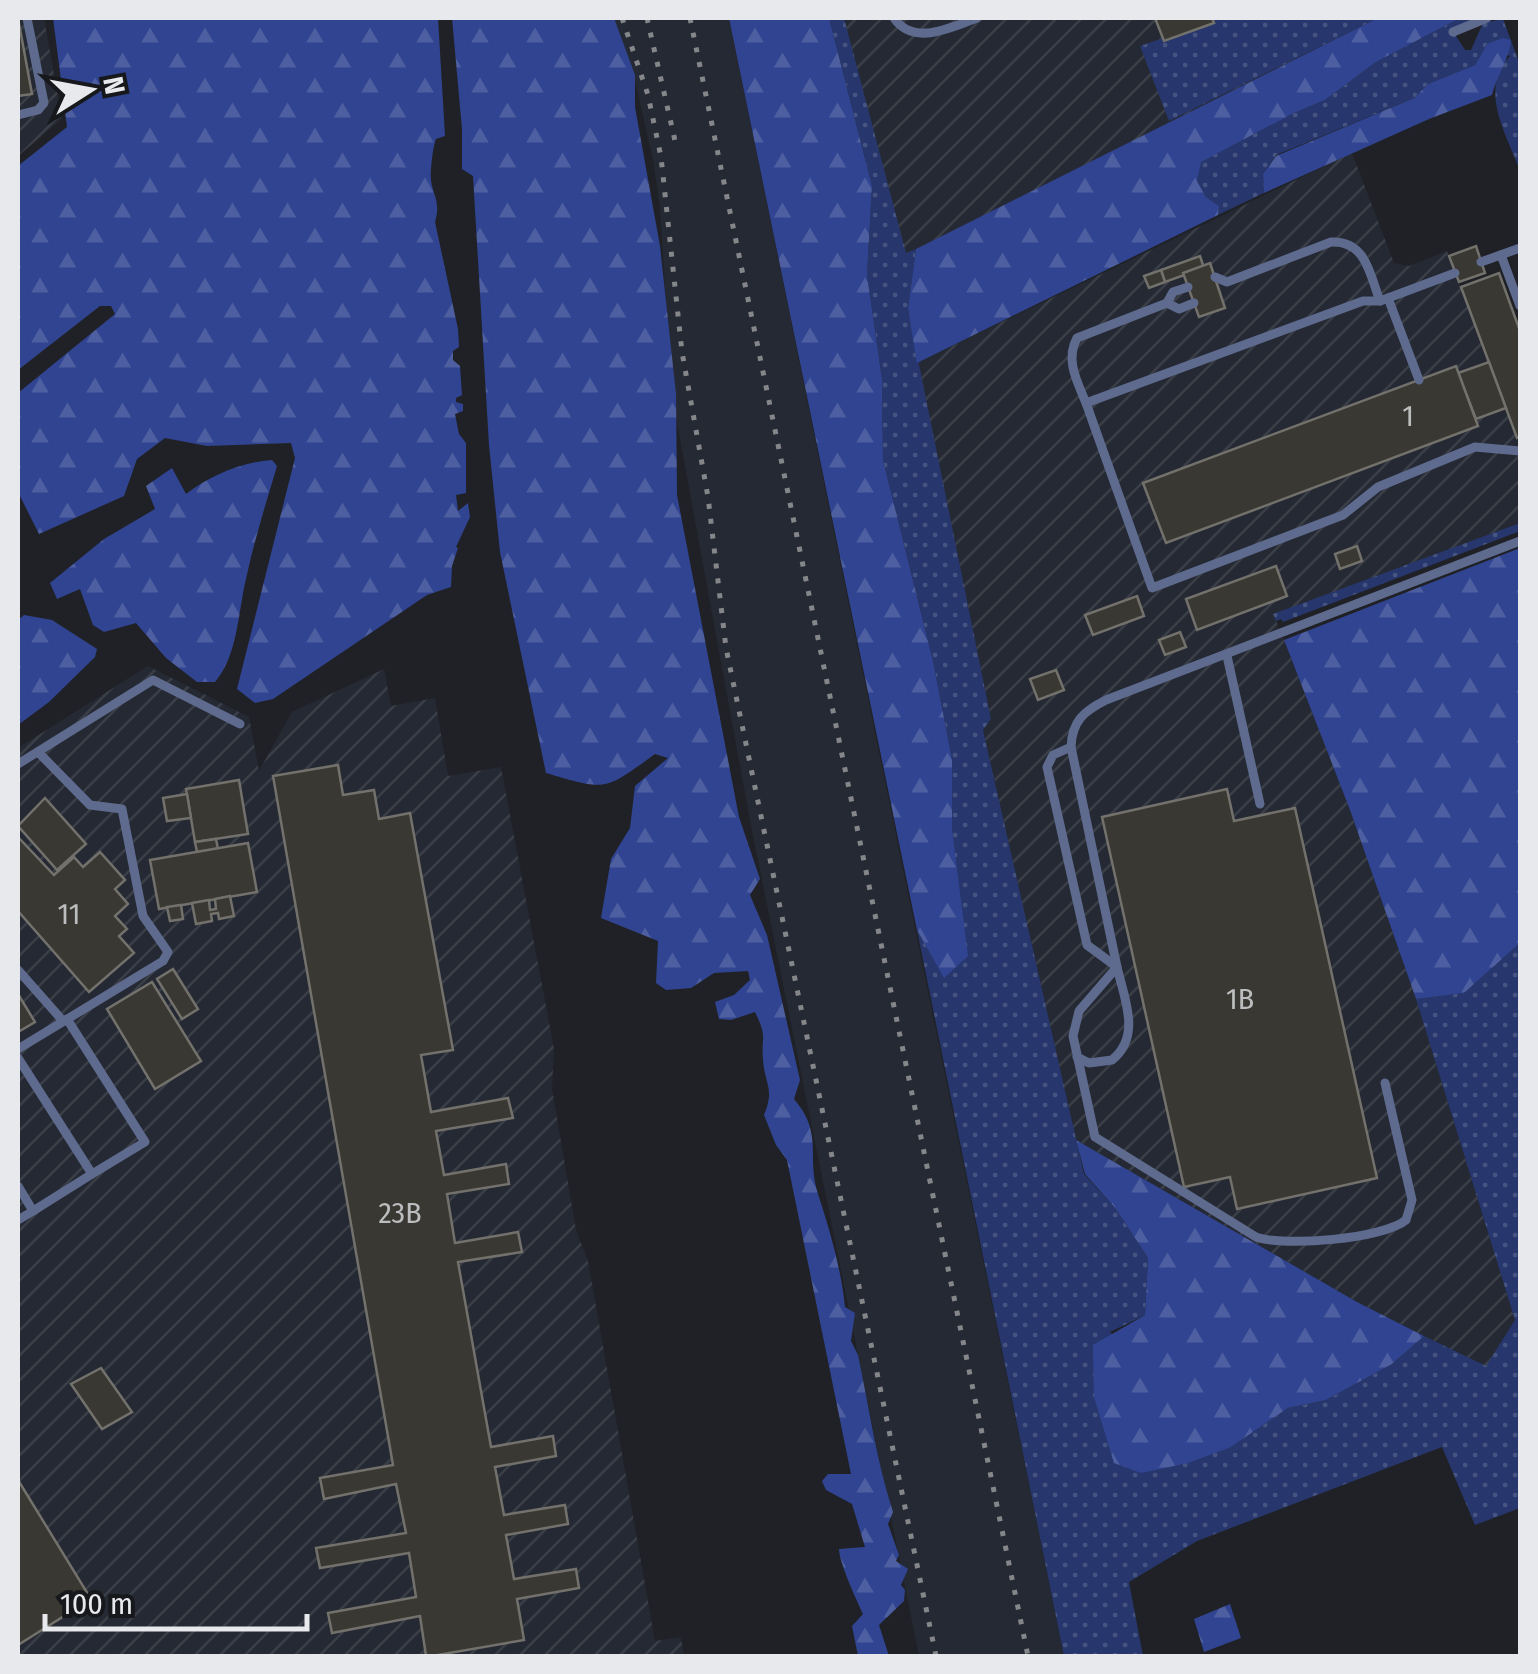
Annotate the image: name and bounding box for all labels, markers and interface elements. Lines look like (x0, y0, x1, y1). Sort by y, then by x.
north arrow (40, 40, 140, 140)
text: N (96, 74, 132, 97)
house number: 1 (1402, 398, 1414, 434)
house number: 11 (58, 896, 80, 932)
house number: 1B (1226, 981, 1254, 1017)
house number: 23B (378, 1195, 422, 1231)
scale bar (45, 1569, 308, 1631)
text: 100 m (60, 1586, 133, 1622)

